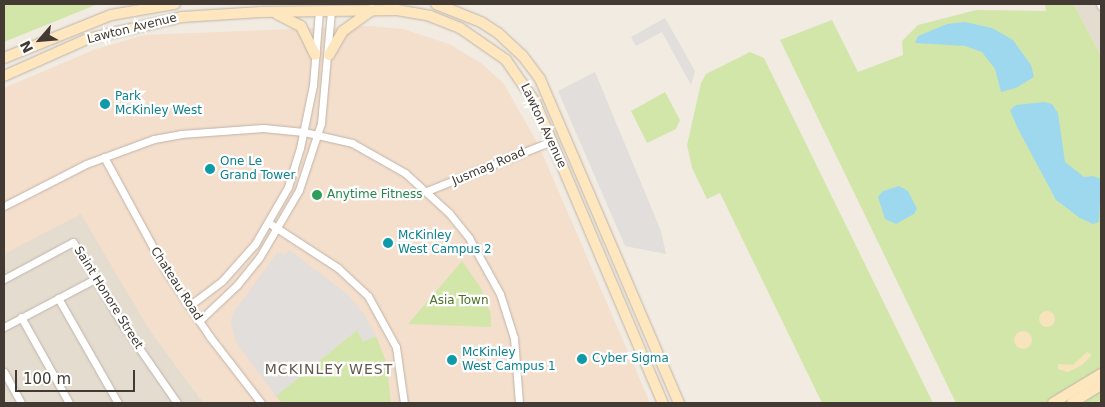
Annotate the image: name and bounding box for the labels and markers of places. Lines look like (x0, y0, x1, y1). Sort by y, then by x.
place label: Park McKinley West (115, 90, 202, 118)
marker: Park McKinley West (99, 98, 111, 110)
place label: One Le Grand Tower (220, 155, 295, 183)
marker: One Le Grand Tower (204, 163, 216, 175)
place label: Anytime Fitness (327, 188, 422, 202)
marker: Anytime Fitness (311, 189, 323, 201)
place label: McKinley West Campus 2 (398, 229, 492, 257)
marker: McKinley West Campus 2 (382, 237, 394, 249)
place label: McKinley West Campus 1 (462, 346, 556, 374)
place label: Cyber Sigma (592, 352, 669, 366)
marker: Cyber Sigma (576, 353, 588, 365)
marker: McKinley West Campus 1 (446, 354, 458, 366)

